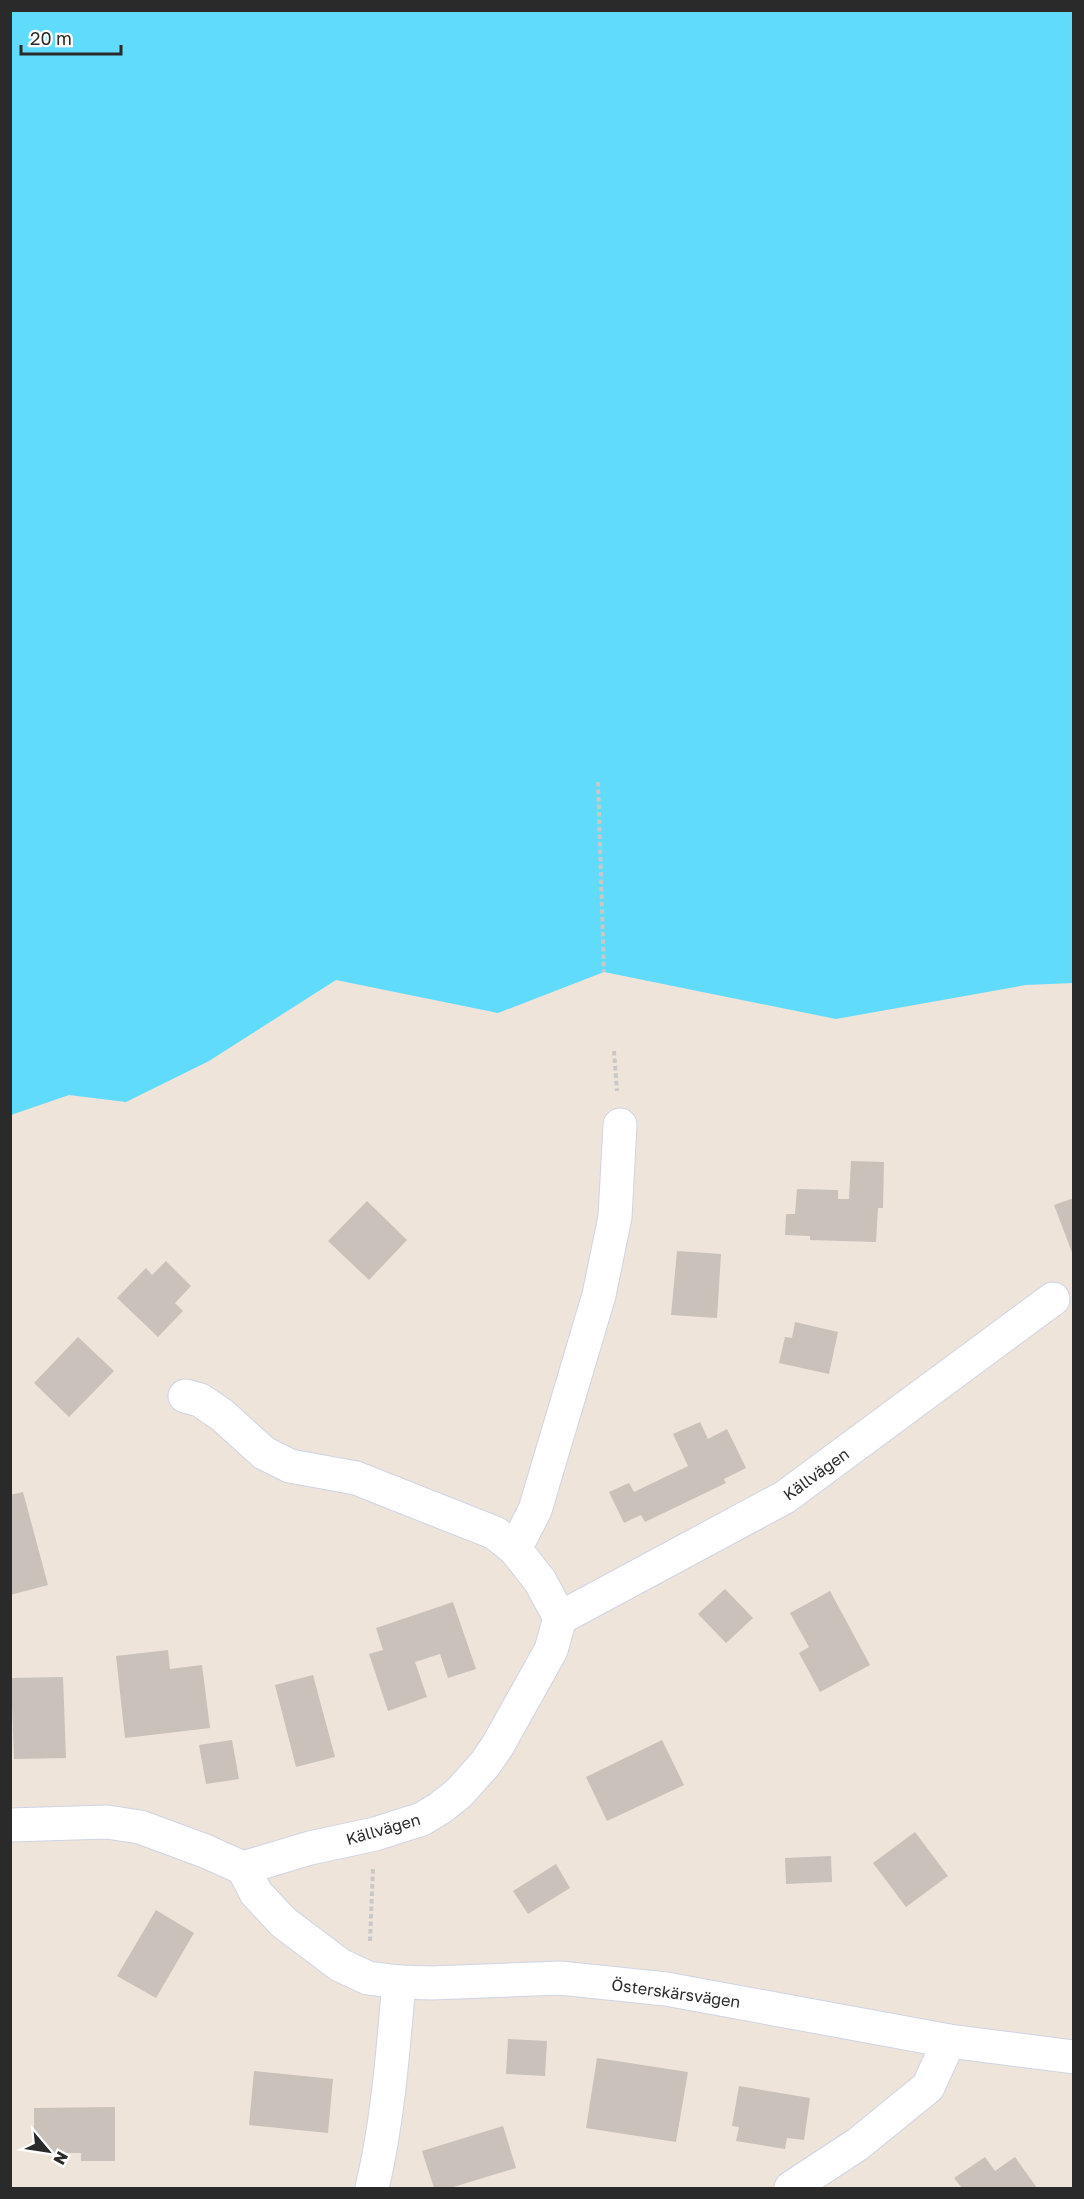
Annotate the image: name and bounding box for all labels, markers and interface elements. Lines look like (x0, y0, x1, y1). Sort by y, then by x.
scale bar (21, 18, 122, 56)
text: 20 m (30, 27, 72, 49)
street label: Källvägen (779, 1443, 853, 1505)
street label: Källvägen (343, 1809, 423, 1849)
street label: Österskärsvägen (610, 1974, 742, 2012)
north arrow (18, 2121, 78, 2181)
text: N (49, 2148, 73, 2168)

